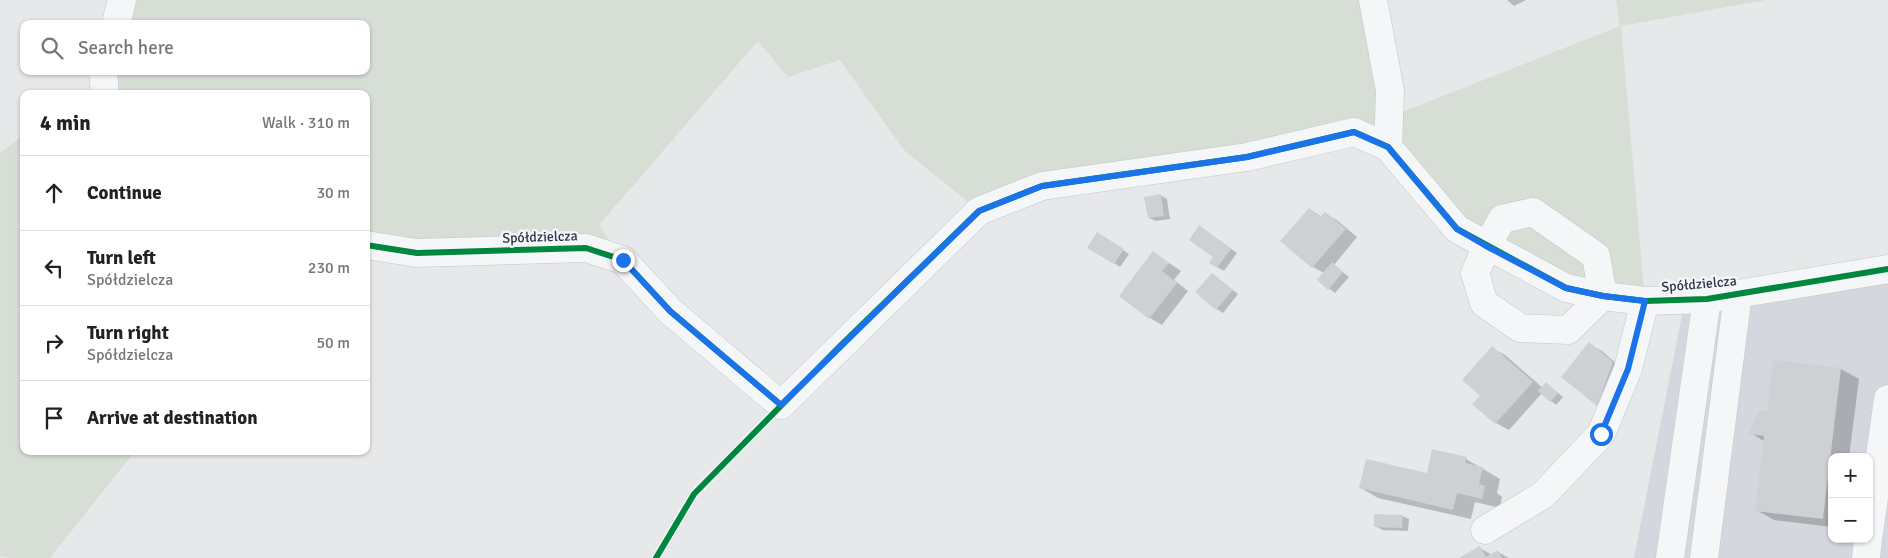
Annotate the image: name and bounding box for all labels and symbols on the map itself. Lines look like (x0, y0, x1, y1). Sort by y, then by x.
street label: Spółdzielcza (502, 227, 578, 247)
route end (612, 249, 635, 272)
street label: Spółdzielcza (1661, 272, 1737, 296)
route start (1590, 423, 1613, 446)

